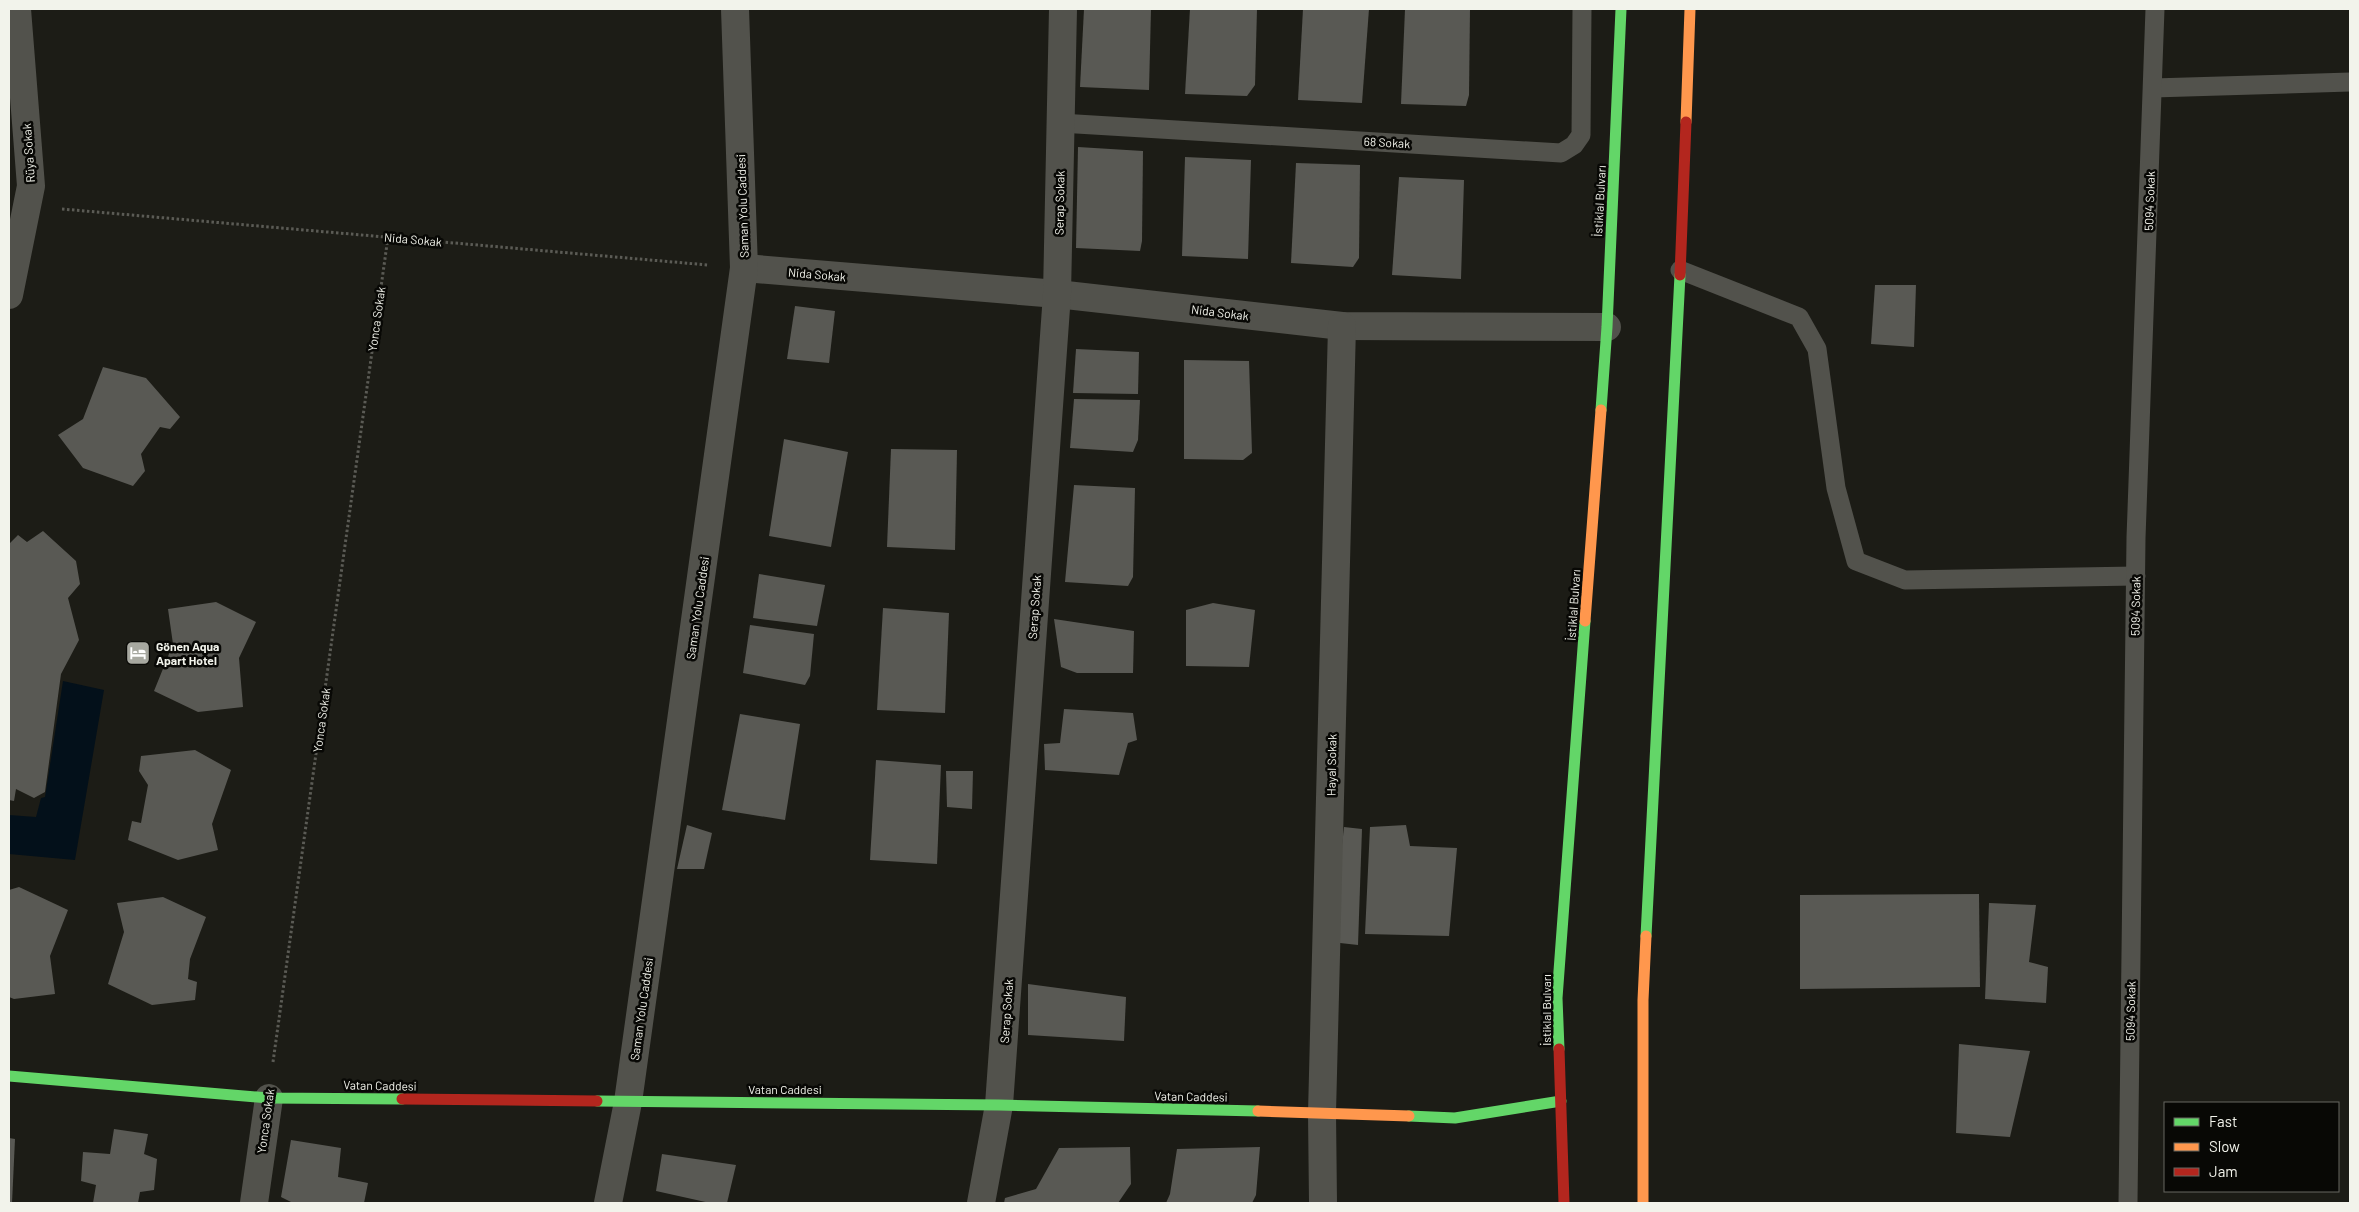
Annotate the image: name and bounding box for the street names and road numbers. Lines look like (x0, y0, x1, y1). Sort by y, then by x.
street label: Rüya Sokak (19, 123, 37, 183)
street label: 68 Sokak (1363, 134, 1411, 150)
street label: Saman Yolu Caddesi (733, 154, 751, 258)
street label: İstiklal Bulvarı (1590, 165, 1608, 237)
street label: Serap Sokak (1051, 171, 1067, 235)
street label: 5094 Sokak (2141, 171, 2157, 231)
street label: Nida Sokak (384, 230, 442, 248)
street label: Nida Sokak (788, 265, 846, 283)
street label: Yonca Sokak (365, 286, 387, 352)
street label: Nida Sokak (1190, 302, 1250, 322)
street label: Saman Yolu Caddesi (683, 556, 711, 660)
street label: İstiklal Bulvarı (1564, 569, 1582, 641)
street label: Serap Sokak (1025, 574, 1043, 640)
street label: 5094 Sokak (2127, 576, 2143, 636)
street label: Yonca Sokak (310, 687, 332, 753)
street label: Hayal Sokak (1323, 734, 1339, 796)
street label: Saman Yolu Caddesi (627, 957, 655, 1061)
street label: İstiklal Bulvarı (1539, 974, 1553, 1046)
street label: Serap Sokak (997, 978, 1015, 1044)
street label: 5094 Sokak (2122, 981, 2138, 1041)
street label: Vatan Caddesi (343, 1077, 417, 1093)
street label: Vatan Caddesi (748, 1082, 822, 1096)
street label: Yonca Sokak (254, 1088, 276, 1154)
street label: Vatan Caddesi (1154, 1088, 1228, 1104)

